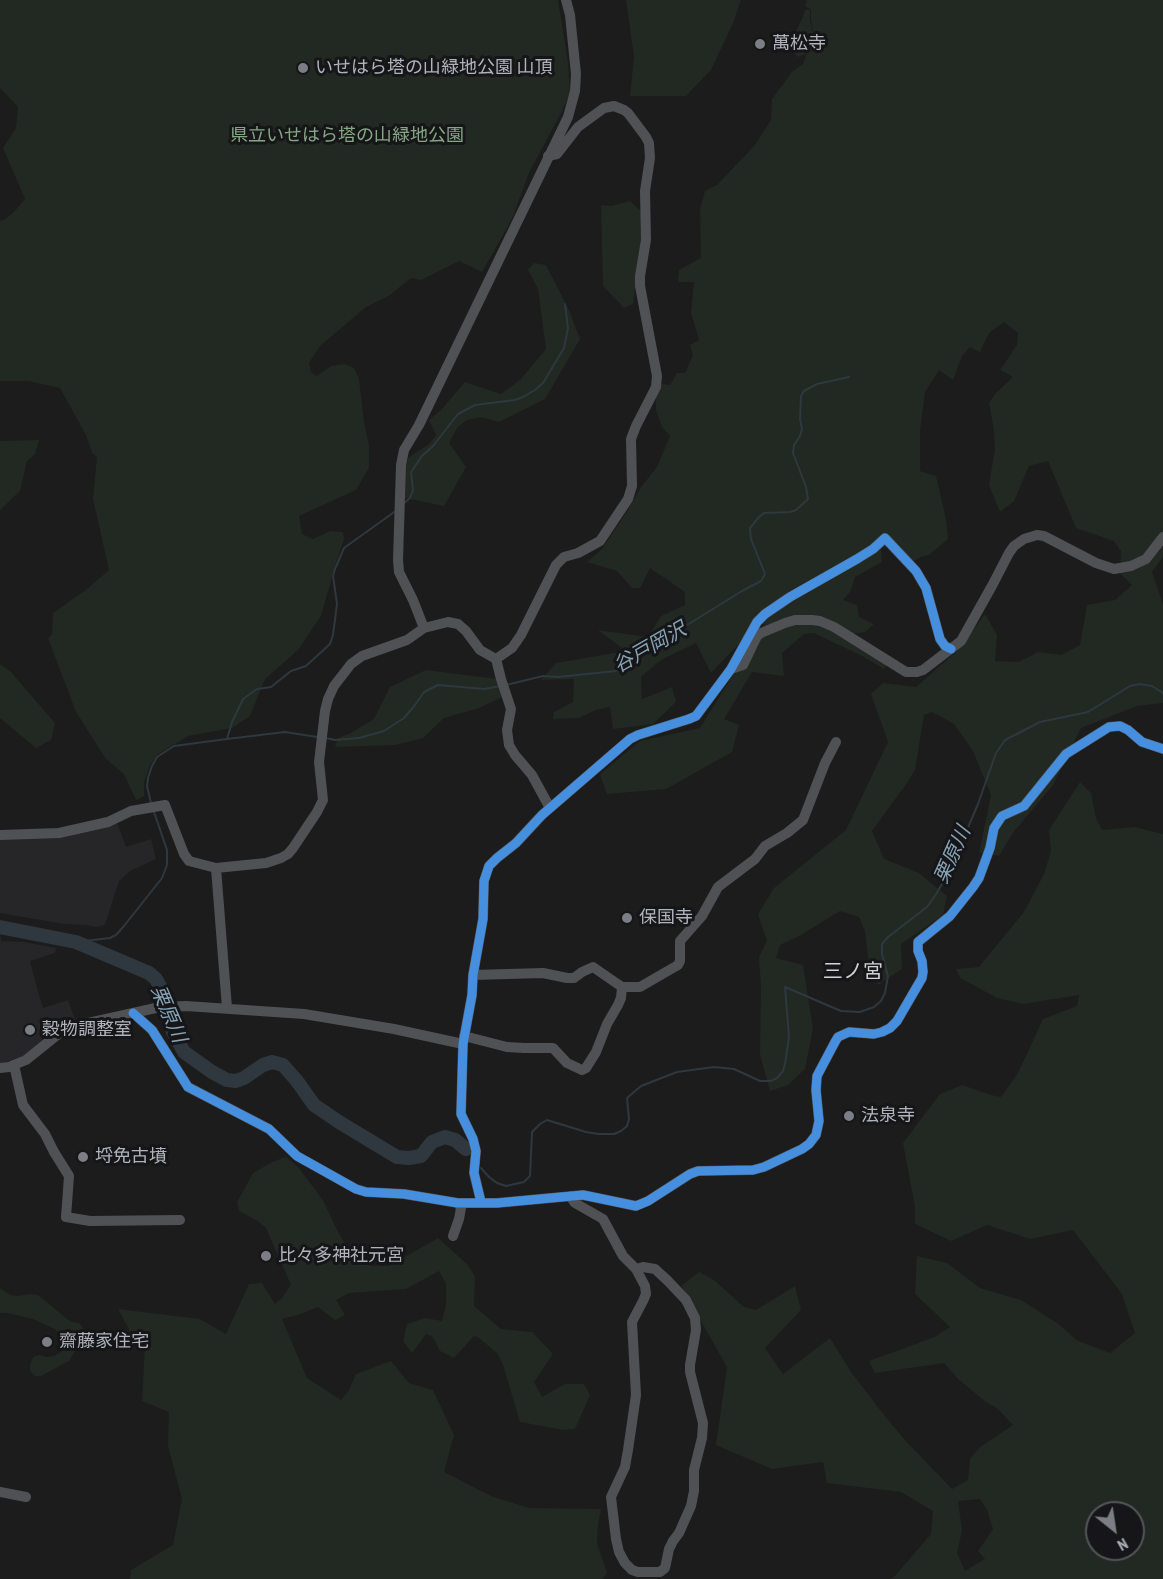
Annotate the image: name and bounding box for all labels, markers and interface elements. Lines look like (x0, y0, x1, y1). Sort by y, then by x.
place label: 萬松寺 (772, 33, 826, 55)
marker: 萬松寺 (753, 37, 767, 51)
place label: いせはら塔の山緑地公園 山頂 (315, 57, 553, 79)
marker: いせはら塔の山緑地公園 山頂 (296, 61, 310, 75)
park label: 県立いせはら塔の山緑地公園 (230, 125, 464, 147)
water label: 谷戸岡沢 (609, 618, 691, 678)
water label: 栗原川 (930, 823, 976, 887)
place label: 保国寺 (639, 907, 693, 929)
marker: 保国寺 (620, 911, 634, 925)
district label: 三ノ宮 (823, 960, 883, 984)
water label: 栗原川 (145, 982, 191, 1046)
place label: 穀物調整室 (42, 1019, 132, 1041)
marker: 穀物調整室 (23, 1023, 37, 1037)
place label: 法泉寺 (861, 1105, 915, 1127)
marker: 法泉寺 (842, 1109, 856, 1123)
place label: 埒免古墳 (95, 1146, 167, 1168)
marker: 埒免古墳 (76, 1150, 90, 1164)
place label: 比々多神社元宮 (278, 1245, 404, 1267)
marker: 比々多神社元宮 (259, 1249, 273, 1263)
place label: 齋藤家住宅 (59, 1331, 149, 1353)
marker: 齋藤家住宅 (40, 1335, 54, 1349)
north arrow (1085, 1501, 1145, 1561)
text: N (1114, 1534, 1132, 1556)

